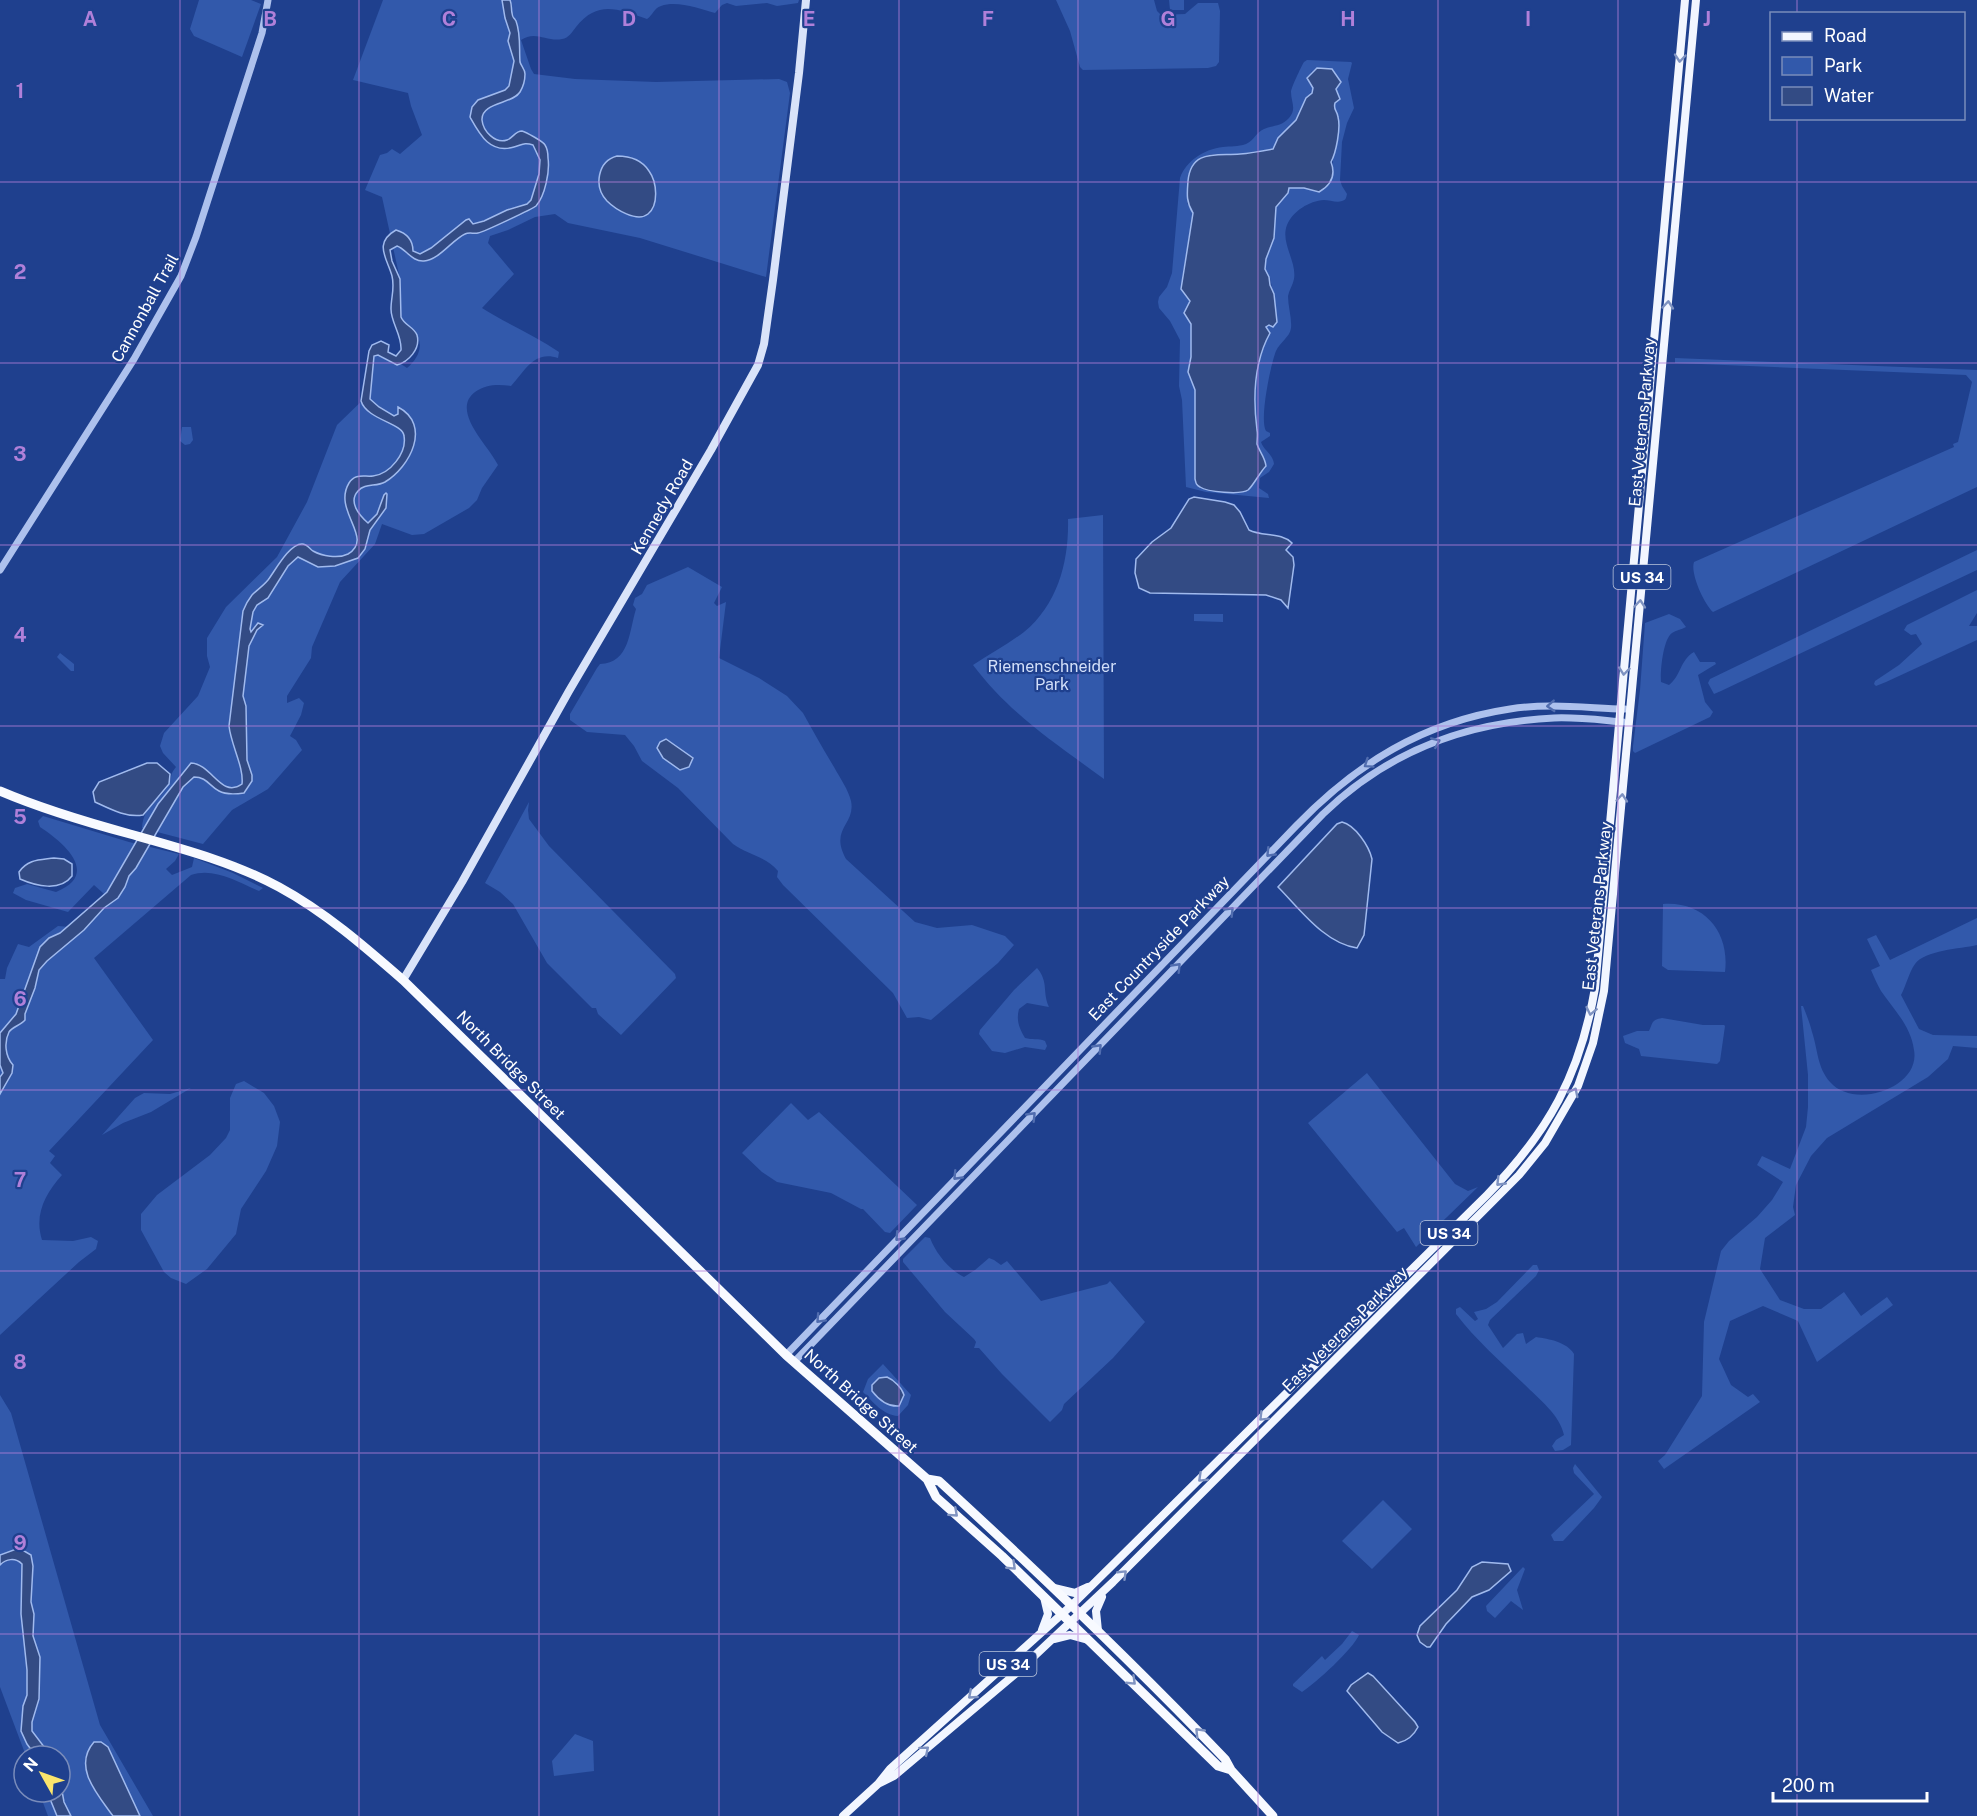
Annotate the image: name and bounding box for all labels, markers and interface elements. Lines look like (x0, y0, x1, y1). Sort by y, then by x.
text: A (83, 7, 97, 31)
text: B (263, 7, 277, 31)
text: C (442, 7, 456, 31)
text: D (622, 7, 636, 31)
text: E (803, 7, 815, 31)
text: F (982, 7, 994, 31)
text: G (1160, 7, 1176, 31)
text: H (1340, 7, 1356, 31)
text: I (1525, 7, 1531, 31)
text: J (1703, 7, 1711, 31)
legend (1770, 12, 1965, 120)
text: Road (1824, 25, 1867, 46)
one-way arrow (1674, 54, 1687, 63)
text: Park (1824, 55, 1862, 76)
text: 1 (16, 79, 24, 103)
text: Water (1824, 85, 1874, 106)
street label: Cannonball Trail (107, 250, 183, 365)
text: 2 (14, 260, 26, 284)
one-way arrow (1661, 300, 1674, 310)
street label: East Veterans Parkway (1625, 336, 1659, 507)
text: 3 (13, 442, 27, 466)
street label: Kennedy Road (627, 456, 697, 558)
road number: US 34 (1614, 565, 1670, 589)
one-way arrow (1633, 599, 1646, 608)
text: 4 (13, 623, 27, 647)
park label: Riemenschneider Park (988, 657, 1116, 694)
one-way arrow (1618, 666, 1631, 675)
one-way arrow (1546, 700, 1555, 713)
one-way arrow (1429, 737, 1440, 749)
one-way arrow (1363, 757, 1374, 768)
one-way arrow (1615, 793, 1628, 802)
text: 5 (13, 805, 27, 829)
street label: East Veterans Parkway (1579, 820, 1615, 991)
one-way arrow (1266, 846, 1277, 856)
street label: East Countryside Parkway (1085, 871, 1234, 1024)
one-way arrow (1223, 908, 1234, 918)
one-way arrow (1169, 963, 1180, 974)
text: 6 (13, 987, 27, 1011)
one-way arrow (1585, 1006, 1598, 1016)
street label: North Bridge Street (453, 1007, 569, 1123)
one-way arrow (1090, 1045, 1101, 1056)
one-way arrow (1567, 1088, 1579, 1099)
one-way arrow (1025, 1113, 1036, 1123)
text: 7 (14, 1168, 26, 1192)
one-way arrow (954, 1169, 965, 1180)
one-way arrow (1496, 1175, 1507, 1186)
road number: US 34 (1420, 1221, 1478, 1245)
one-way arrow (895, 1230, 906, 1240)
street label: East Veterans Parkway (1278, 1262, 1412, 1396)
one-way arrow (816, 1312, 827, 1322)
street label: North Bridge Street (800, 1345, 922, 1457)
text: 8 (13, 1350, 27, 1374)
one-way arrow (1259, 1410, 1270, 1421)
one-way arrow (1198, 1471, 1208, 1482)
one-way arrow (947, 1506, 958, 1517)
text: 9 (13, 1531, 27, 1555)
one-way arrow (1006, 1559, 1016, 1570)
one-way arrow (1115, 1570, 1126, 1581)
road number: US 34 (980, 1652, 1036, 1676)
one-way arrow (1124, 1674, 1135, 1685)
one-way arrow (968, 1688, 979, 1699)
one-way arrow (1195, 1728, 1206, 1738)
north arrow (12, 1744, 72, 1804)
one-way arrow (918, 1746, 929, 1757)
text: N (20, 1754, 42, 1776)
scale bar (1773, 1765, 1928, 1803)
text: 200 m (1782, 1775, 1835, 1796)

